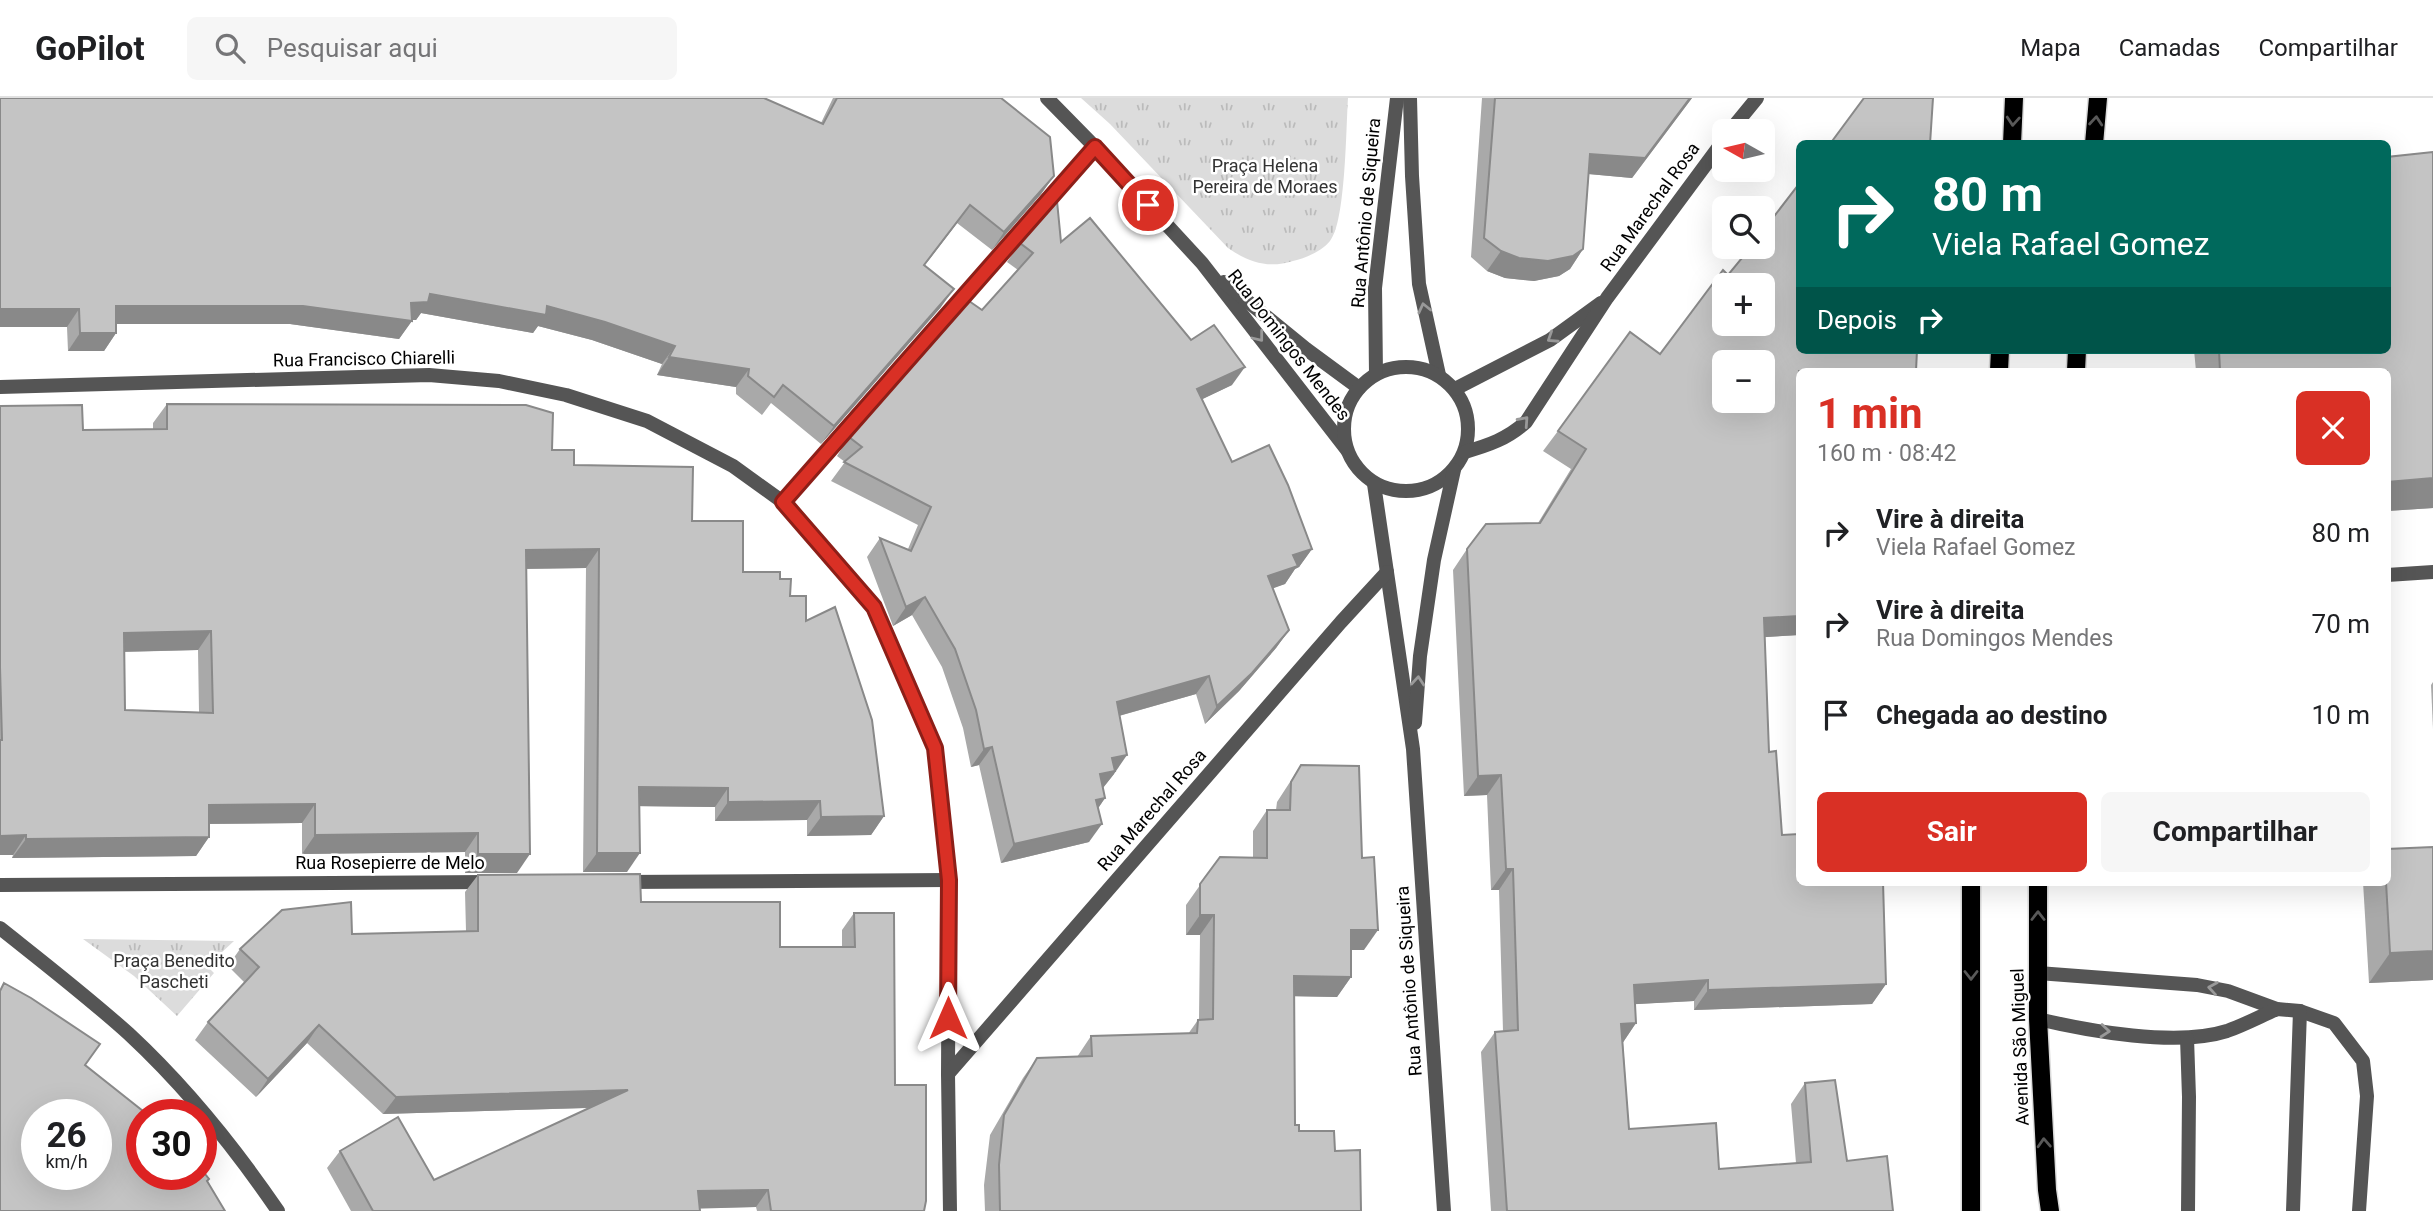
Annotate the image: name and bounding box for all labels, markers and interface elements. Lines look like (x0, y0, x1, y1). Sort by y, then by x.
search box (187, 17, 677, 80)
text: GoPilot (35, 29, 145, 68)
icon: search (211, 29, 249, 67)
text: Pesquisar aqui (267, 33, 438, 63)
text: Mapa (2020, 34, 2081, 62)
text: Camadas (2119, 34, 2220, 62)
text: Compartilhar (2258, 34, 2398, 62)
one-way arrow (2088, 115, 2103, 126)
one-way arrow (2006, 116, 2021, 127)
street label: Rua Antônio de Siqueira (1347, 117, 1384, 309)
north arrow (1712, 119, 1774, 182)
map controls (1712, 119, 1775, 413)
street label: Rua Marechal Rosa (1596, 138, 1704, 275)
park label: Praça Helena Pereira de Moraes (1192, 155, 1338, 197)
text: 80 m (1932, 166, 2043, 223)
icon: right (1817, 168, 1908, 259)
pin (1118, 175, 1178, 235)
icon: arrive (1129, 186, 1167, 224)
button: search (1712, 196, 1775, 259)
text: Viela Rafael Gomez (1932, 225, 2210, 263)
street label: Rua Domingos Mendes (1224, 265, 1355, 424)
button: + (1712, 273, 1775, 336)
icon: right (1911, 301, 1949, 339)
one-way arrow (1418, 302, 1432, 314)
text: Depois (1817, 305, 1897, 335)
one-way arrow (1250, 329, 1263, 341)
one-way arrow (1547, 330, 1560, 342)
street label: Rua Francisco Chiarelli (273, 346, 455, 371)
button: − (1712, 350, 1775, 413)
text: 1 min (1817, 389, 1923, 438)
button: close (2296, 391, 2370, 465)
one-way arrow (1516, 416, 1529, 429)
text: 160 m · 08:42 (1817, 440, 1956, 467)
text: Vire à direita (1876, 504, 2024, 534)
icon: right (1817, 514, 1855, 552)
text: 80 m (2312, 518, 2370, 548)
text: Viela Rafael Gomez (1876, 534, 2076, 561)
text: Vire à direita (1876, 595, 2024, 625)
icon: right (1817, 605, 1855, 643)
text: 70 m (2312, 609, 2370, 639)
text: Rua Domingos Mendes (1876, 625, 2113, 652)
one-way arrow (1410, 675, 1425, 686)
icon: arrive (1817, 696, 1855, 734)
text: Chegada ao destino (1876, 700, 2107, 730)
text: 10 m (2312, 700, 2370, 730)
street label: Rua Marechal Rosa (1093, 744, 1210, 875)
button: Sair (1817, 792, 2087, 872)
button: Compartilhar (2101, 792, 2370, 872)
street label: Rua Rosepierre de Melo (295, 852, 485, 873)
street label: Rua Antônio de Siqueira (1391, 885, 1426, 1077)
one-way arrow (2030, 910, 2046, 921)
park label: Praça Benedito Pascheti (113, 950, 235, 992)
street label: Avenida São Miguel (2006, 968, 2033, 1126)
one-way arrow (1963, 970, 1979, 980)
position arrow (911, 981, 985, 1055)
one-way arrow (2207, 981, 2219, 996)
one-way arrow (2099, 1023, 2110, 1038)
speed limit sign: 30 (126, 1099, 217, 1190)
text: 26 (46, 1115, 87, 1156)
one-way arrow (2037, 1137, 2052, 1148)
text: km/h (45, 1151, 88, 1172)

